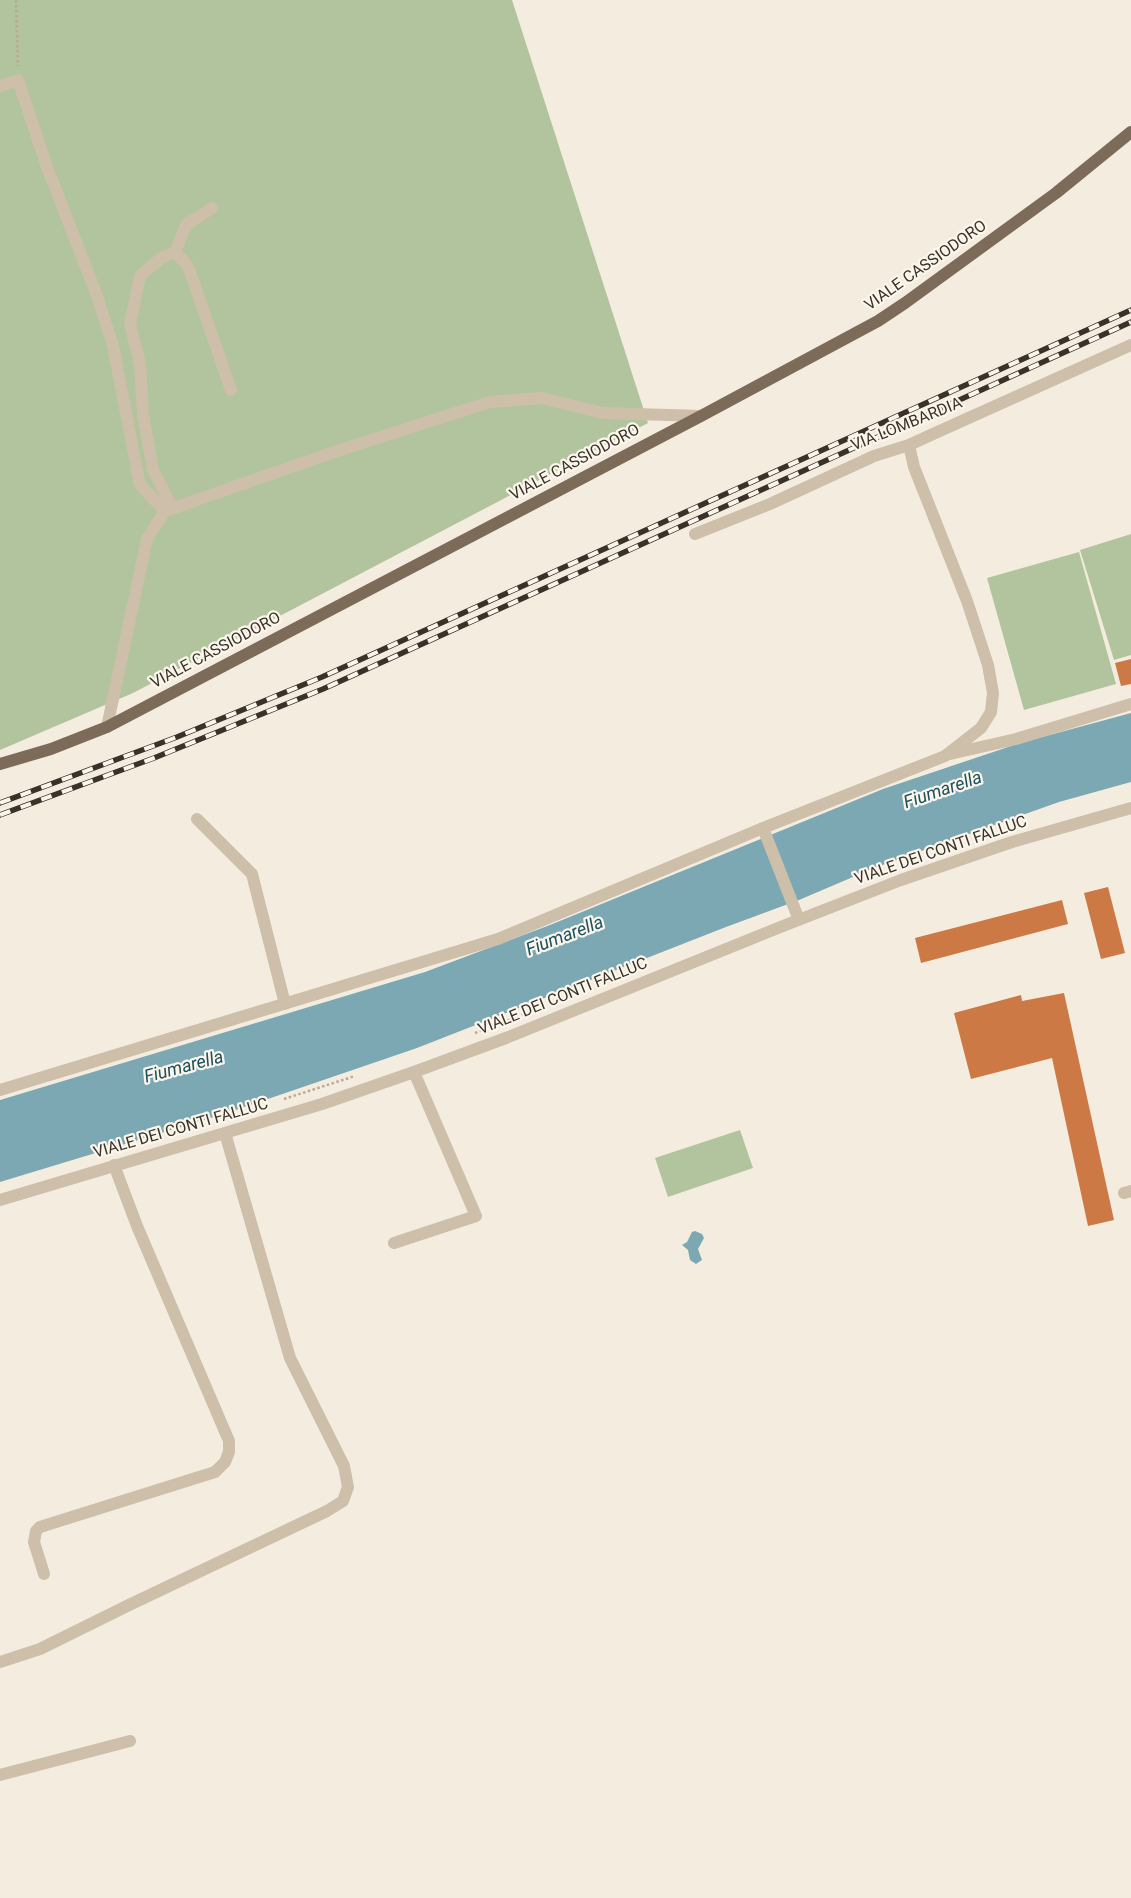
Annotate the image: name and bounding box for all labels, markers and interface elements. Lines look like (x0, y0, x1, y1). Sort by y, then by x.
street label: VIALE CASSIODORO (861, 217, 991, 315)
street label: VIA LOMBARDIA (849, 394, 965, 456)
street label: VIALE CASSIODORO (507, 421, 643, 505)
street label: VIALE CASSIODORO (148, 609, 284, 693)
water label: Fiumarella (901, 768, 985, 814)
street label: VIALE DEI CONTI FALLUC (852, 813, 1030, 889)
water label: Fiumarella (523, 912, 607, 962)
street label: VIALE DEI CONTI FALLUC (476, 954, 650, 1040)
water label: Fiumarella (142, 1047, 226, 1089)
street label: VIALE DEI CONTI FALLUC (91, 1095, 271, 1163)

